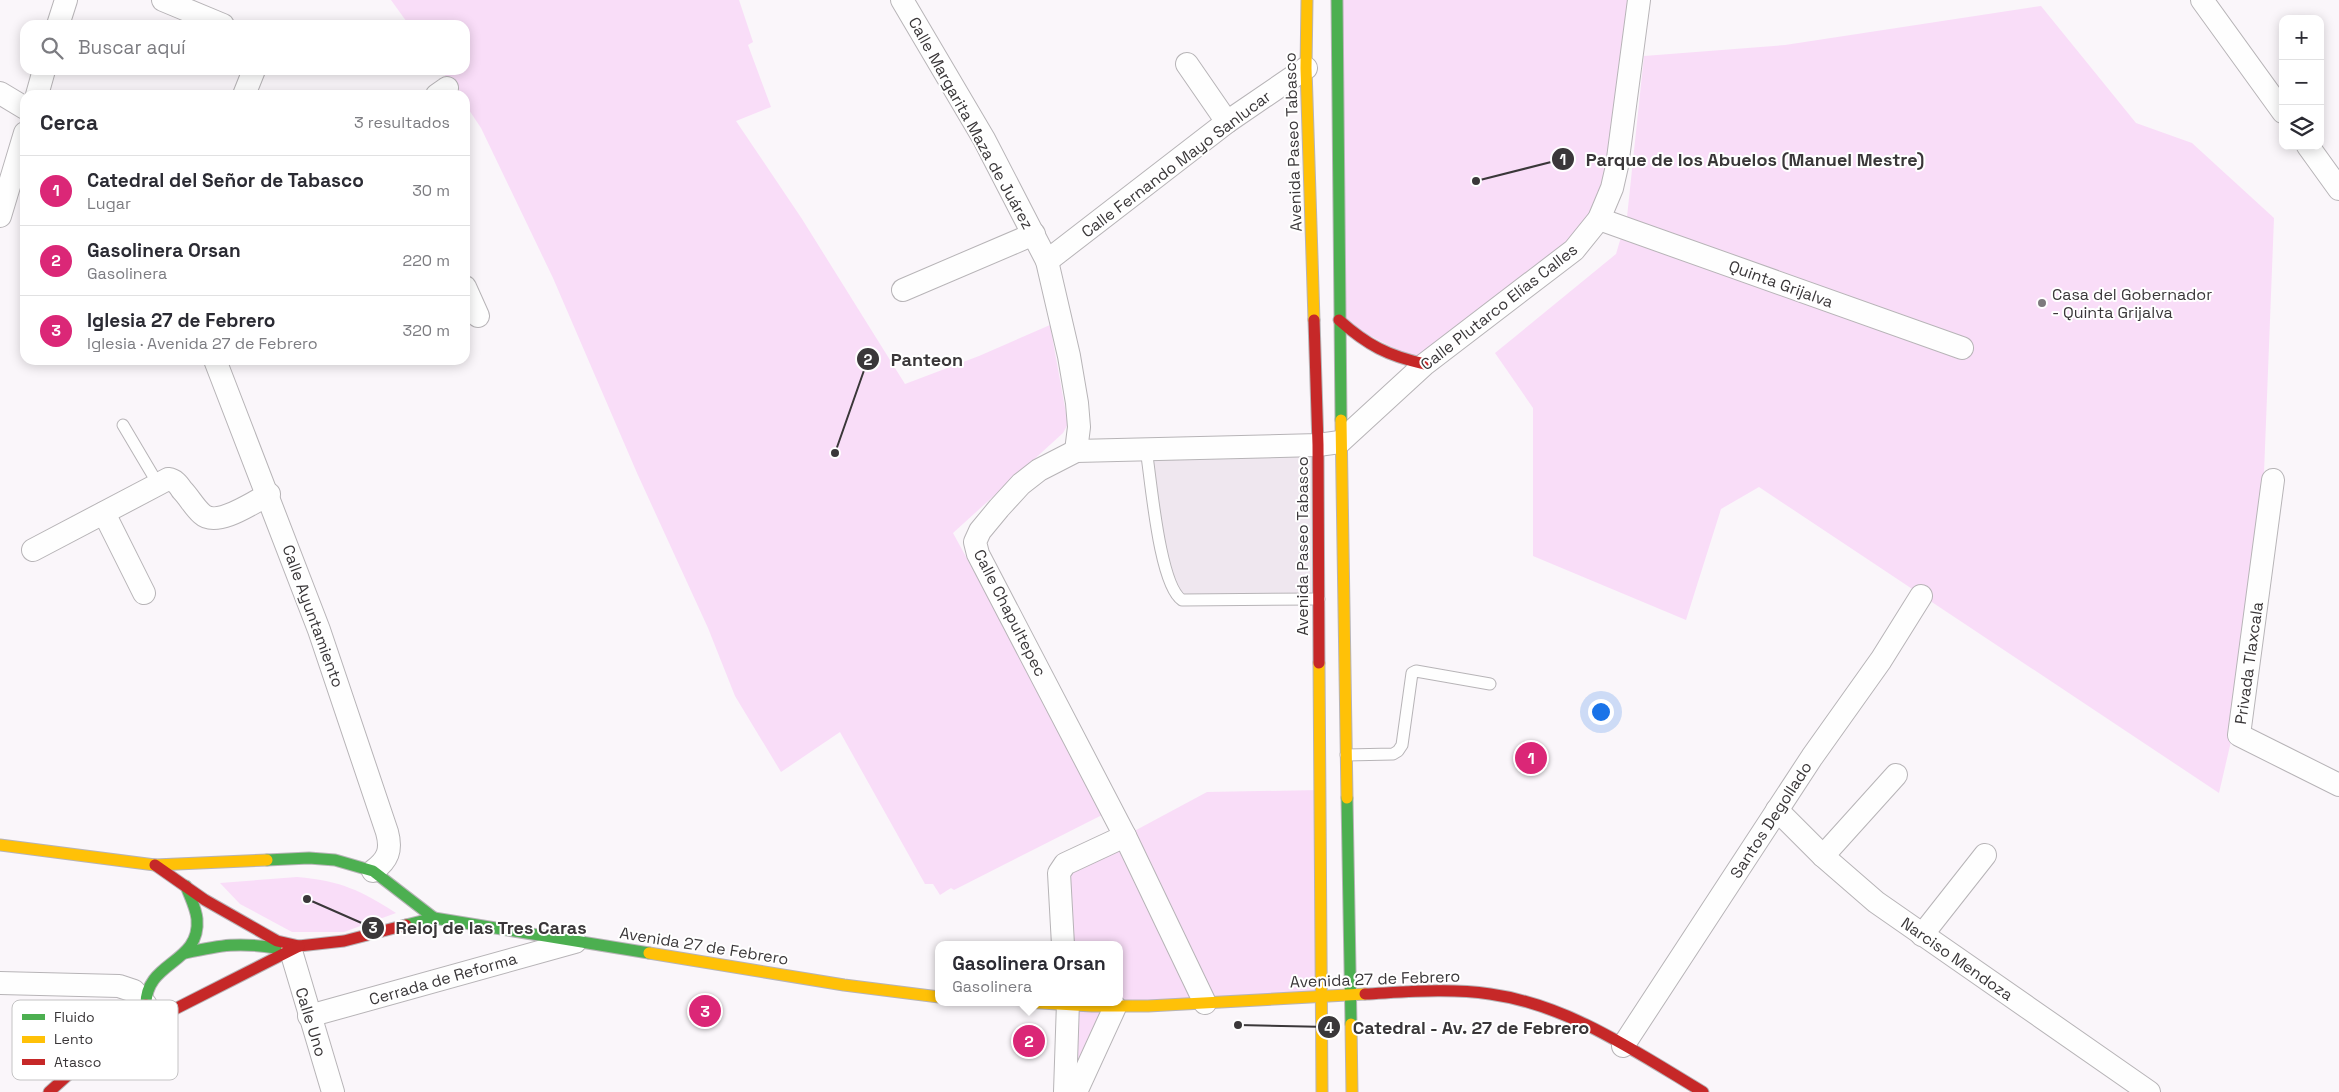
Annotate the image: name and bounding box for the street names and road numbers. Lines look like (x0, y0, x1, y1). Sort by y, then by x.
street label: Calle Margarita Maza de Juárez (904, 13, 1038, 233)
street label: Avenida Paseo Tabasco (1279, 52, 1307, 232)
street label: Calle Fernando Mayo Sanlucar (1077, 86, 1275, 242)
street label: Calle Plutarco Elías Calles (1416, 239, 1582, 375)
street label: Quinta Grijalva (1726, 255, 1836, 313)
street label: Avenida Paseo Tabasco (1292, 456, 1313, 636)
street label: Calle Ayuntamiento (277, 542, 349, 690)
street label: Calle Chapultepec (969, 546, 1051, 680)
street label: Privada Tlaxcala (2230, 600, 2268, 726)
street label: Santos Degollado (1725, 758, 1817, 882)
street label: Narciso Mendoza (1897, 913, 2017, 1005)
street label: Avenida 27 de Febrero (618, 922, 790, 970)
street label: Cerrada de Reforma (367, 948, 519, 1010)
street label: Avenida 27 de Febrero (1289, 966, 1461, 992)
street label: Calle Uno (291, 985, 331, 1059)

